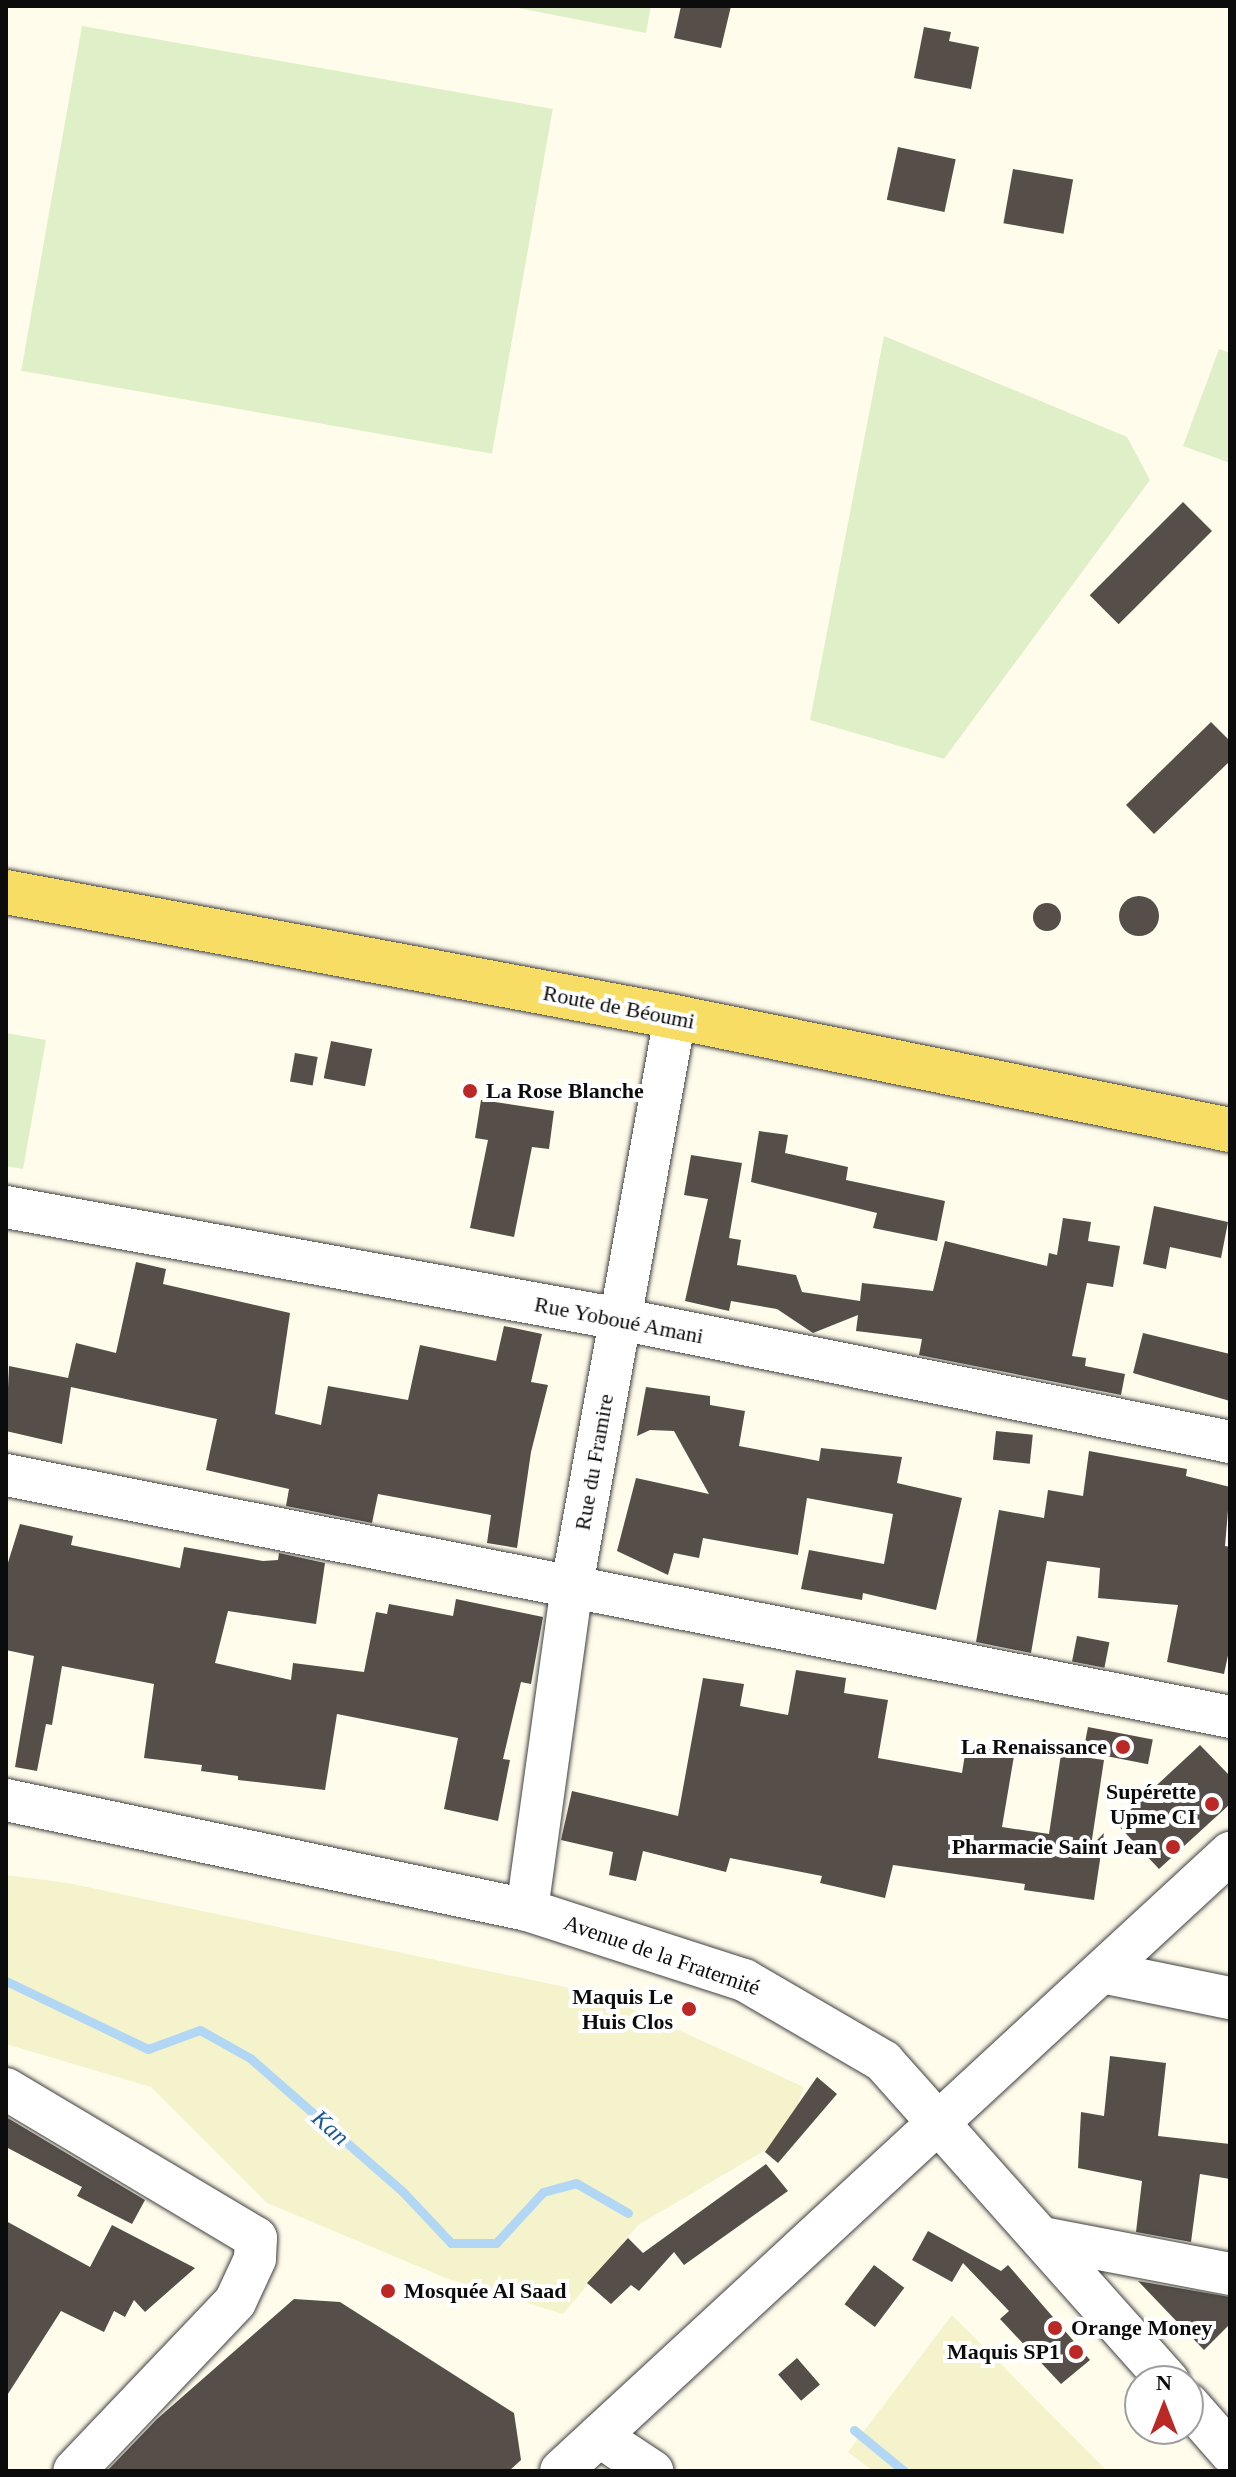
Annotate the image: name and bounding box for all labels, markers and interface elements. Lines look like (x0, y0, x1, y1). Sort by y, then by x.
street label: Route de Béoumi (541, 979, 697, 1035)
place label: La Rose Blanche (486, 1078, 644, 1104)
marker: La Rose Blanche (461, 1082, 479, 1100)
street label: Rue Yoboué Amani (531, 1290, 707, 1350)
street label: Rue du Framire (569, 1392, 619, 1532)
place label: La Renaissance (961, 1734, 1107, 1760)
marker: La Renaissance (1114, 1738, 1132, 1756)
place label: Supérette Upme CI (1106, 1778, 1196, 1830)
marker: Supérette Upme CI (1203, 1795, 1221, 1813)
place label: Pharmacie Saint Jean (952, 1834, 1157, 1860)
marker: Pharmacie Saint Jean (1164, 1838, 1182, 1856)
street label: Avenue de la Fraternité (561, 1909, 763, 2001)
place label: Maquis Le Huis Clos (572, 1983, 673, 2034)
marker: Maquis Le Huis Clos (680, 2000, 698, 2018)
water label: Kan (305, 2104, 355, 2152)
place label: Mosquée Al Saad (404, 2278, 568, 2304)
marker: Mosquée Al Saad (379, 2282, 397, 2300)
place label: Orange Money (1071, 2315, 1212, 2341)
marker: Orange Money (1046, 2319, 1064, 2337)
place label: Maquis SP1 (947, 2339, 1060, 2365)
marker: Maquis SP1 (1067, 2343, 1085, 2361)
north arrow (1124, 2365, 1204, 2445)
text: N (1156, 2370, 1172, 2395)

